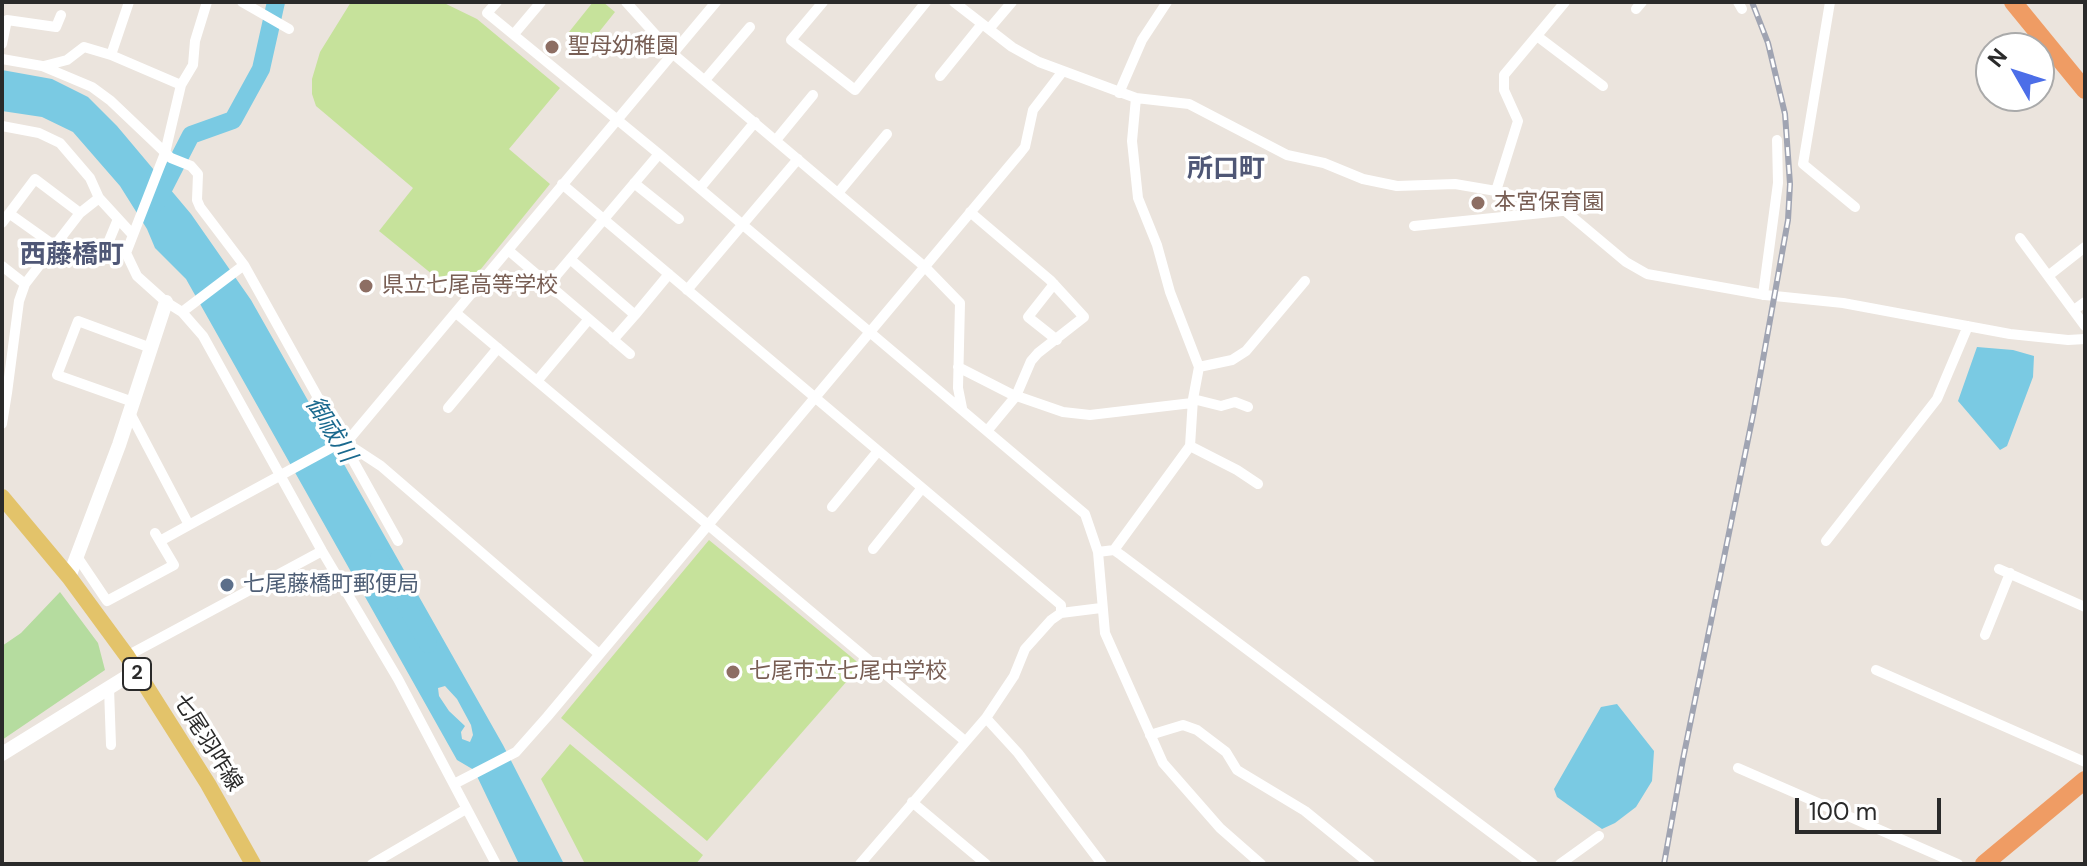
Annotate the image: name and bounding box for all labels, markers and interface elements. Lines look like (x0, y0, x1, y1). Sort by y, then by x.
north arrow (1975, 32, 2055, 112)
place label: 聖母幼稚園 (568, 34, 678, 60)
marker: 聖母幼稚園 (543, 38, 561, 56)
text: N (1981, 42, 2014, 73)
district label: 所口町 (1187, 154, 1265, 186)
place label: 本宮保育園 (1494, 190, 1604, 216)
marker: 本宮保育園 (1469, 194, 1487, 212)
district label: 西藤橋町 (20, 240, 124, 272)
place label: 県立七尾高等学校 (382, 273, 558, 299)
marker: 県立七尾高等学校 (357, 277, 375, 295)
water label: 御祓川 (299, 392, 361, 468)
place label: 七尾藤橋町郵便局 (243, 572, 419, 598)
marker: 七尾藤橋町郵便局 (218, 576, 236, 594)
road number: 2 (123, 658, 151, 690)
place label: 七尾市立七尾中学校 (749, 659, 947, 685)
marker: 七尾市立七尾中学校 (724, 663, 742, 681)
street label: 七尾羽咋線 (167, 689, 247, 797)
scale bar (1799, 782, 1945, 832)
text: 100 m (1809, 796, 1877, 827)

